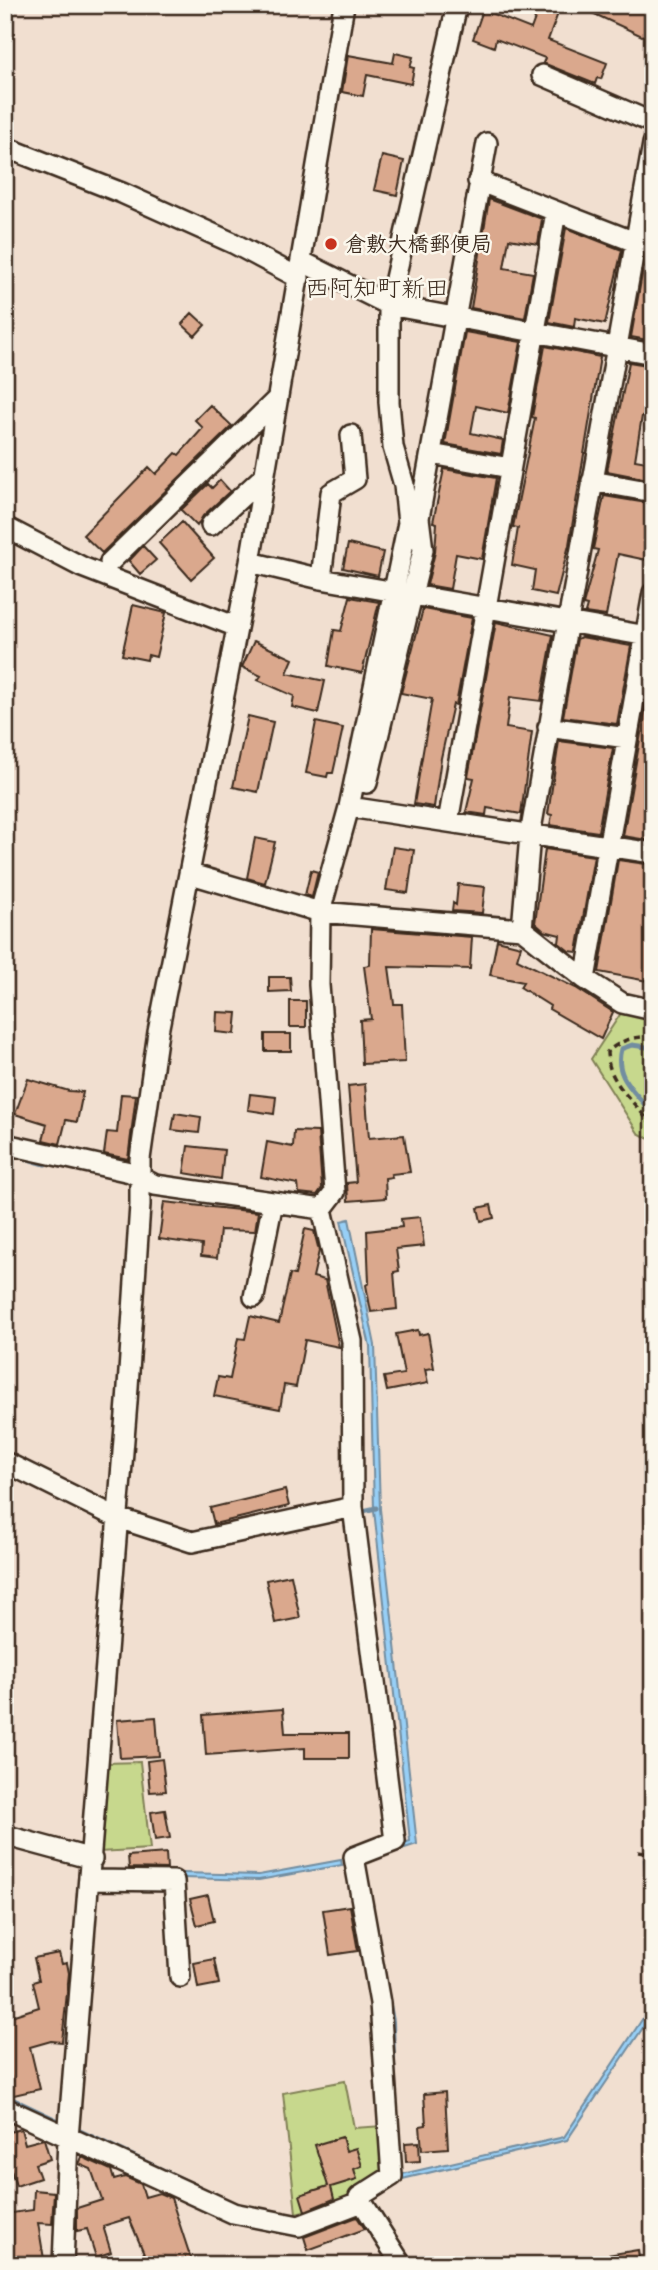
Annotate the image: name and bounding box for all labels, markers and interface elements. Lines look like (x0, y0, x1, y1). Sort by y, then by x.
place label: 倉敷大橋郵便局 (345, 232, 492, 257)
marker: 倉敷大橋郵便局 (323, 236, 339, 252)
district label: 西阿知町新田 (305, 274, 449, 303)

